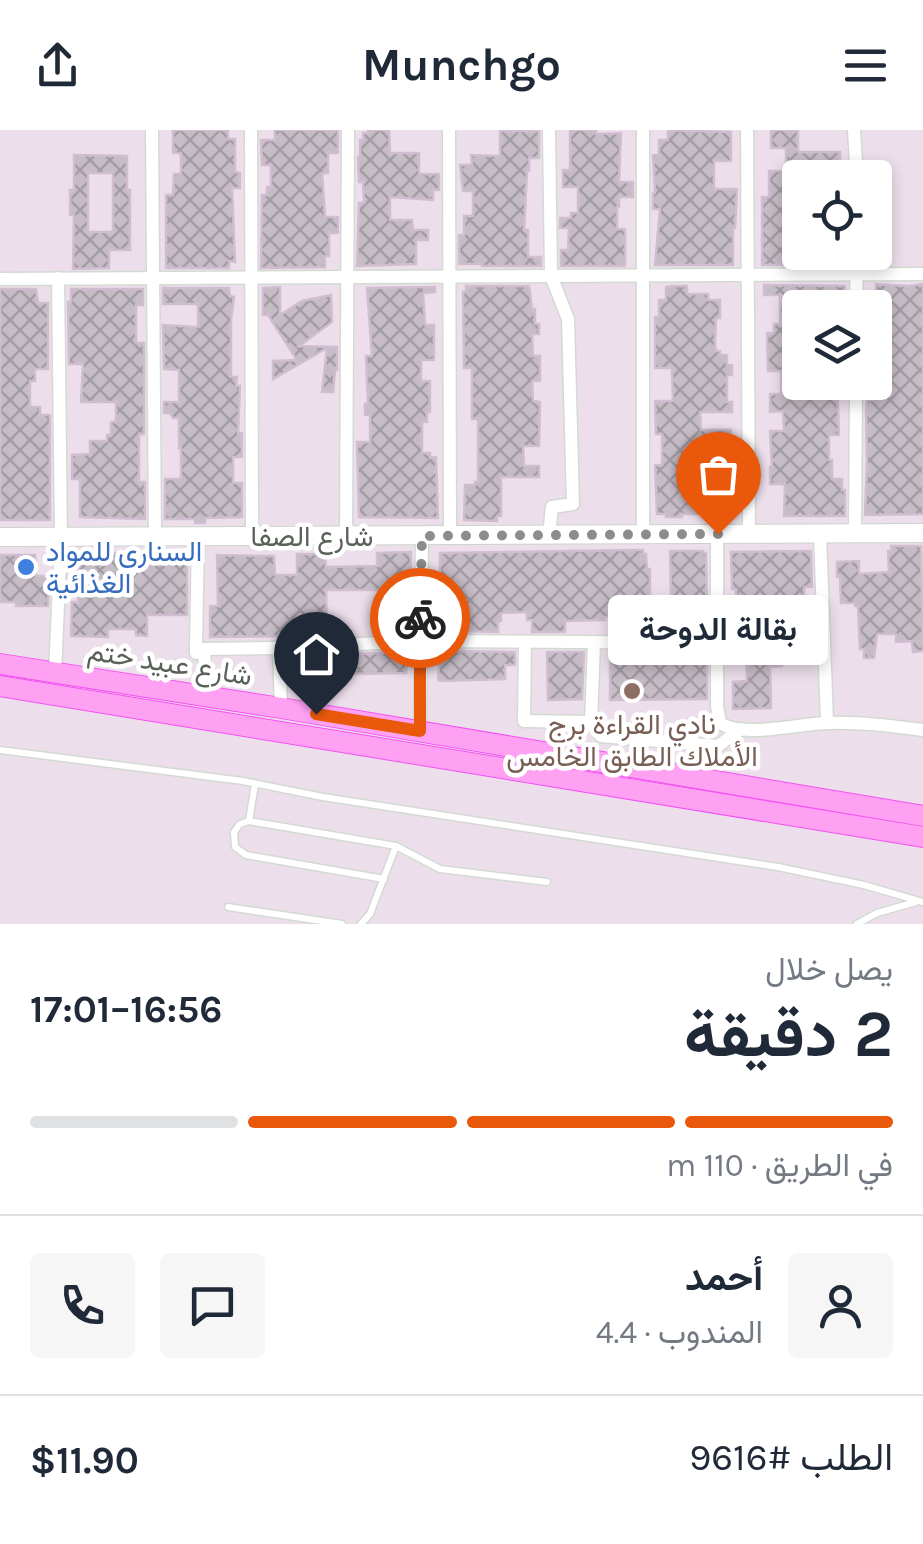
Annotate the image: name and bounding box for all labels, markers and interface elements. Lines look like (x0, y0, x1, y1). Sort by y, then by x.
icon: share (30, 38, 85, 93)
icon: menu (838, 38, 893, 93)
text: Munchgo (362, 39, 561, 91)
map controls (782, 160, 892, 400)
button: locate (782, 160, 892, 270)
button: layers (782, 290, 892, 400)
pin (676, 432, 761, 535)
icon: bag (691, 447, 746, 502)
street label: شارع الصفا (251, 520, 373, 555)
place label: السناري للمواد الغذائية (46, 535, 202, 600)
marker: السناري للمواد الغذائية (15, 556, 37, 578)
courier (370, 568, 470, 668)
icon: bike (393, 591, 448, 646)
callout: بقالة الدوحة (608, 594, 828, 664)
text: بقالة الدوحة (639, 611, 797, 648)
pin (274, 612, 359, 715)
icon: home (289, 627, 344, 682)
street label: شارع عبيد ختم (85, 634, 254, 694)
marker: نادي القراءة برج الأملاك الطابق الخامس (621, 680, 643, 702)
place label: نادي القراءة برج الأملاك الطابق الخامس (506, 708, 758, 773)
text: يصل خلال (765, 951, 893, 988)
text: 16:56–17:01 (30, 987, 222, 1032)
text: 2 دقيقة (684, 996, 893, 1072)
text: في الطريق · 110 m (666, 1147, 893, 1184)
button: phone (30, 1253, 135, 1358)
button: chat (160, 1253, 265, 1358)
button: person (788, 1253, 893, 1358)
text: أحمد (685, 1255, 763, 1300)
text: المندوب · 4.4 (596, 1314, 763, 1351)
text: الطلب #9616 (689, 1435, 893, 1480)
text: $11.90 (30, 1438, 139, 1483)

